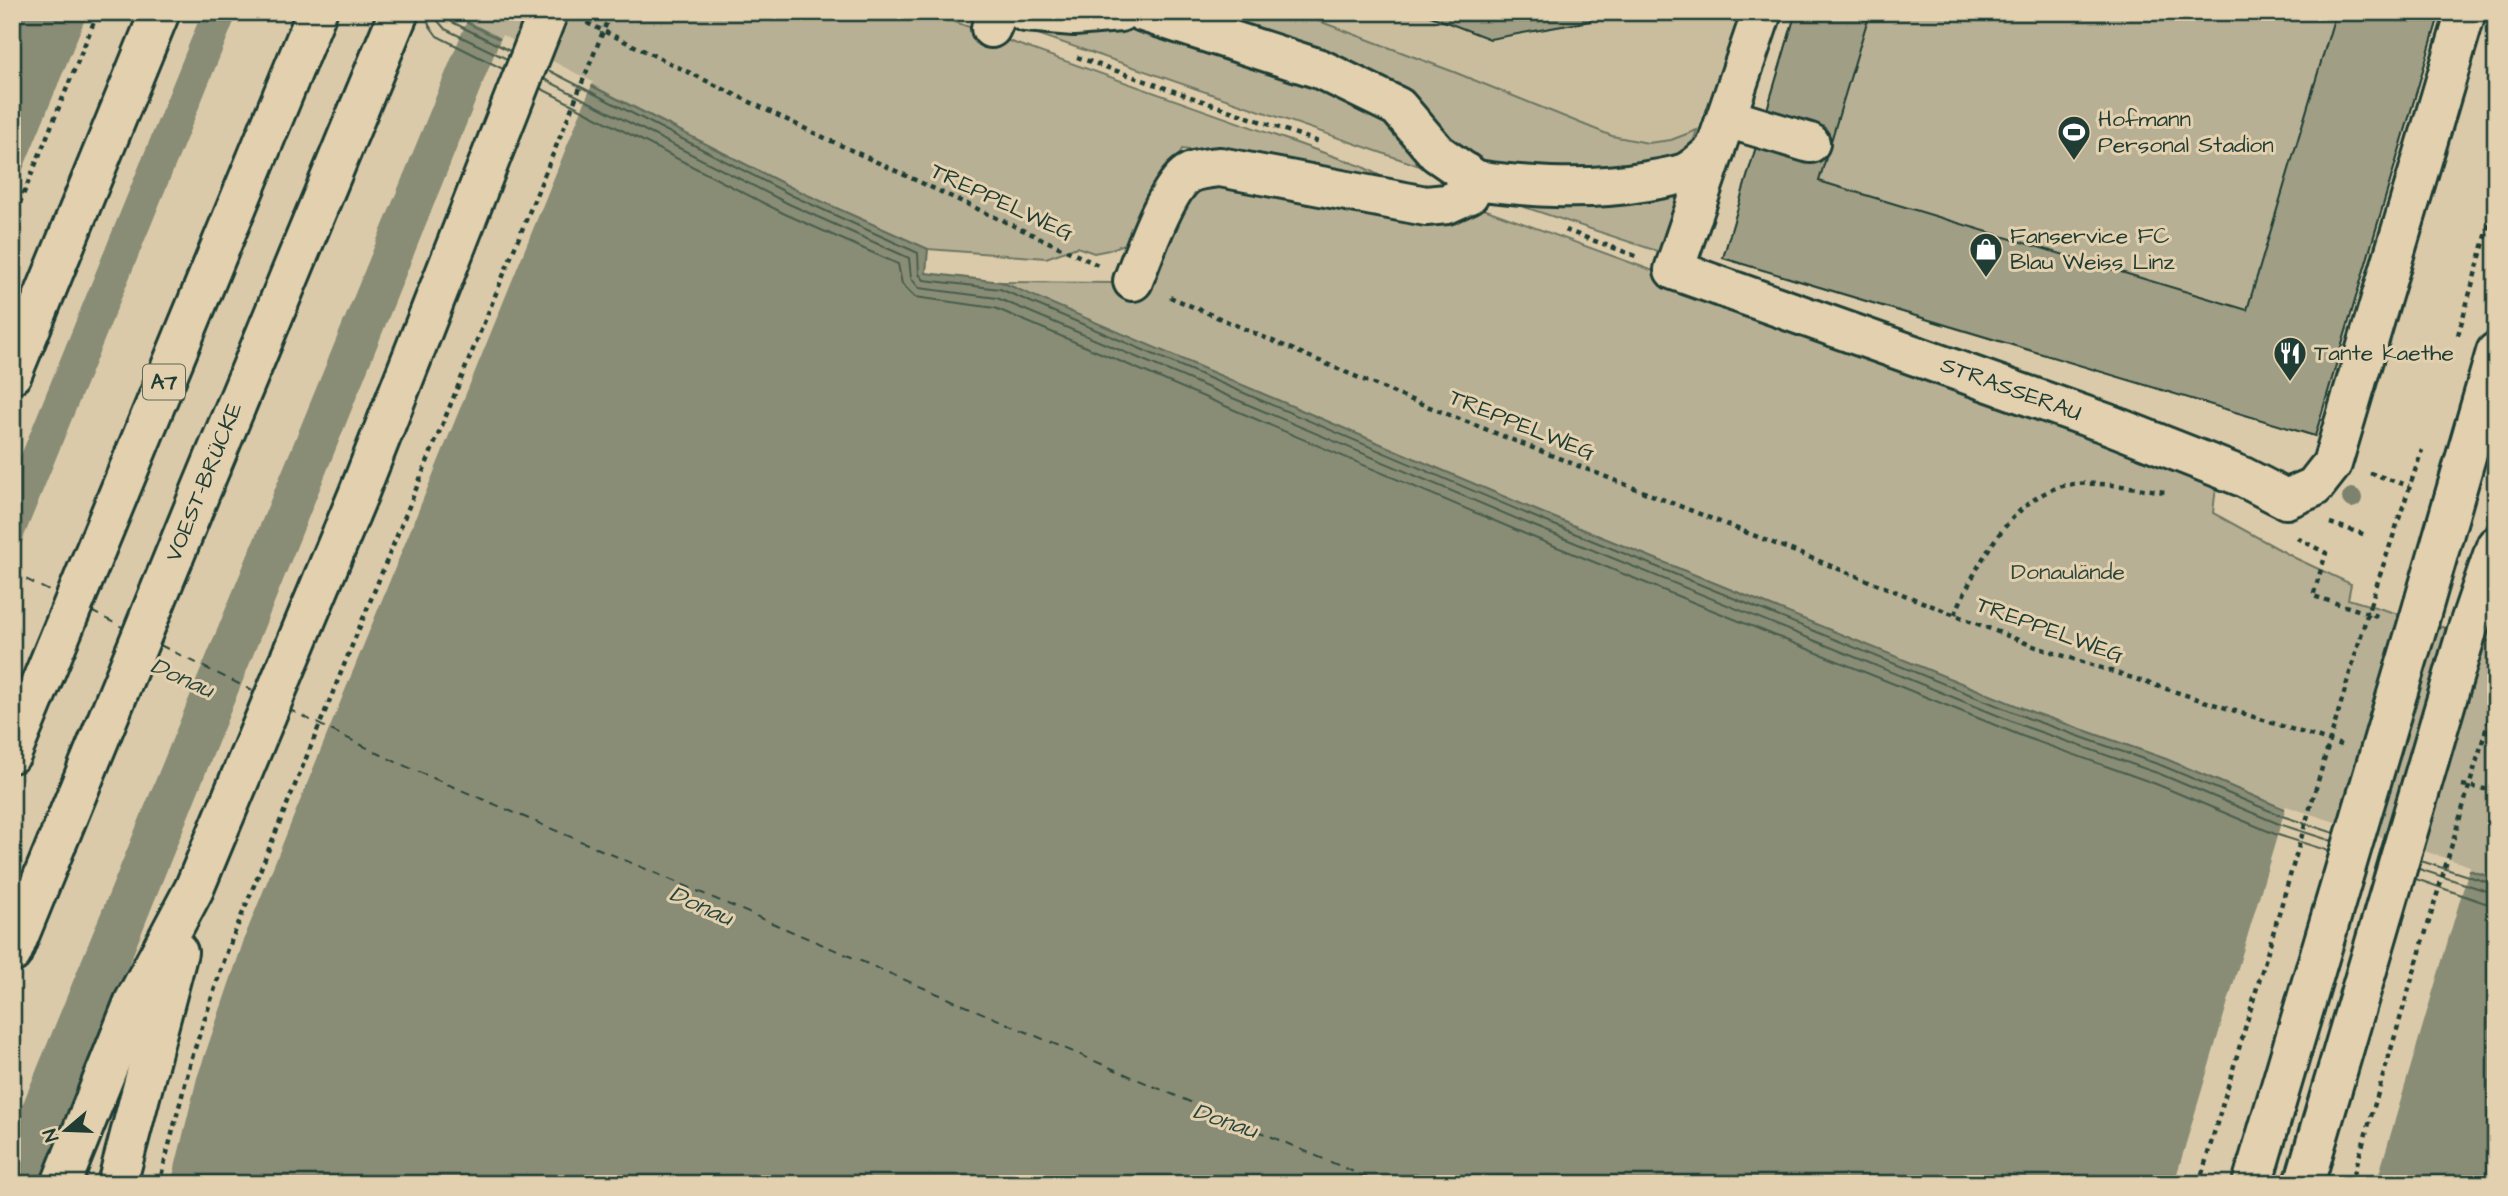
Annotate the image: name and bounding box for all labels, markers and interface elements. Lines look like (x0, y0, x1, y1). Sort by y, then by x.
place label: Hofmann Personal Stadion (2098, 103, 2274, 161)
sports icon: Hofmann Personal Stadion (2055, 113, 2093, 162)
street label: TREPPELWEG (925, 155, 1079, 249)
place label: Fanservice FC Blau Weiss Linz (2010, 220, 2175, 278)
shop icon: Fanservice FC Blau Weiss Linz (1967, 230, 2005, 279)
restaurant icon: Tante kaethe (2271, 334, 2309, 383)
place label: Tante kaethe (2314, 337, 2454, 369)
street label: STRASSERAU (1936, 349, 2086, 429)
road number: A7 (143, 364, 185, 400)
street label: TREPPELWEG (1444, 381, 1600, 469)
street label: VOEST-BRÜCKE (157, 397, 251, 566)
park label: Donaulände (2011, 556, 2125, 588)
street label: TREPPELWEG (1972, 589, 2128, 671)
water label: Donau (145, 649, 220, 708)
water label: Donau (664, 877, 739, 936)
north arrow (32, 1094, 102, 1164)
water label: Donau (1189, 1094, 1263, 1148)
text: N (37, 1125, 66, 1145)

